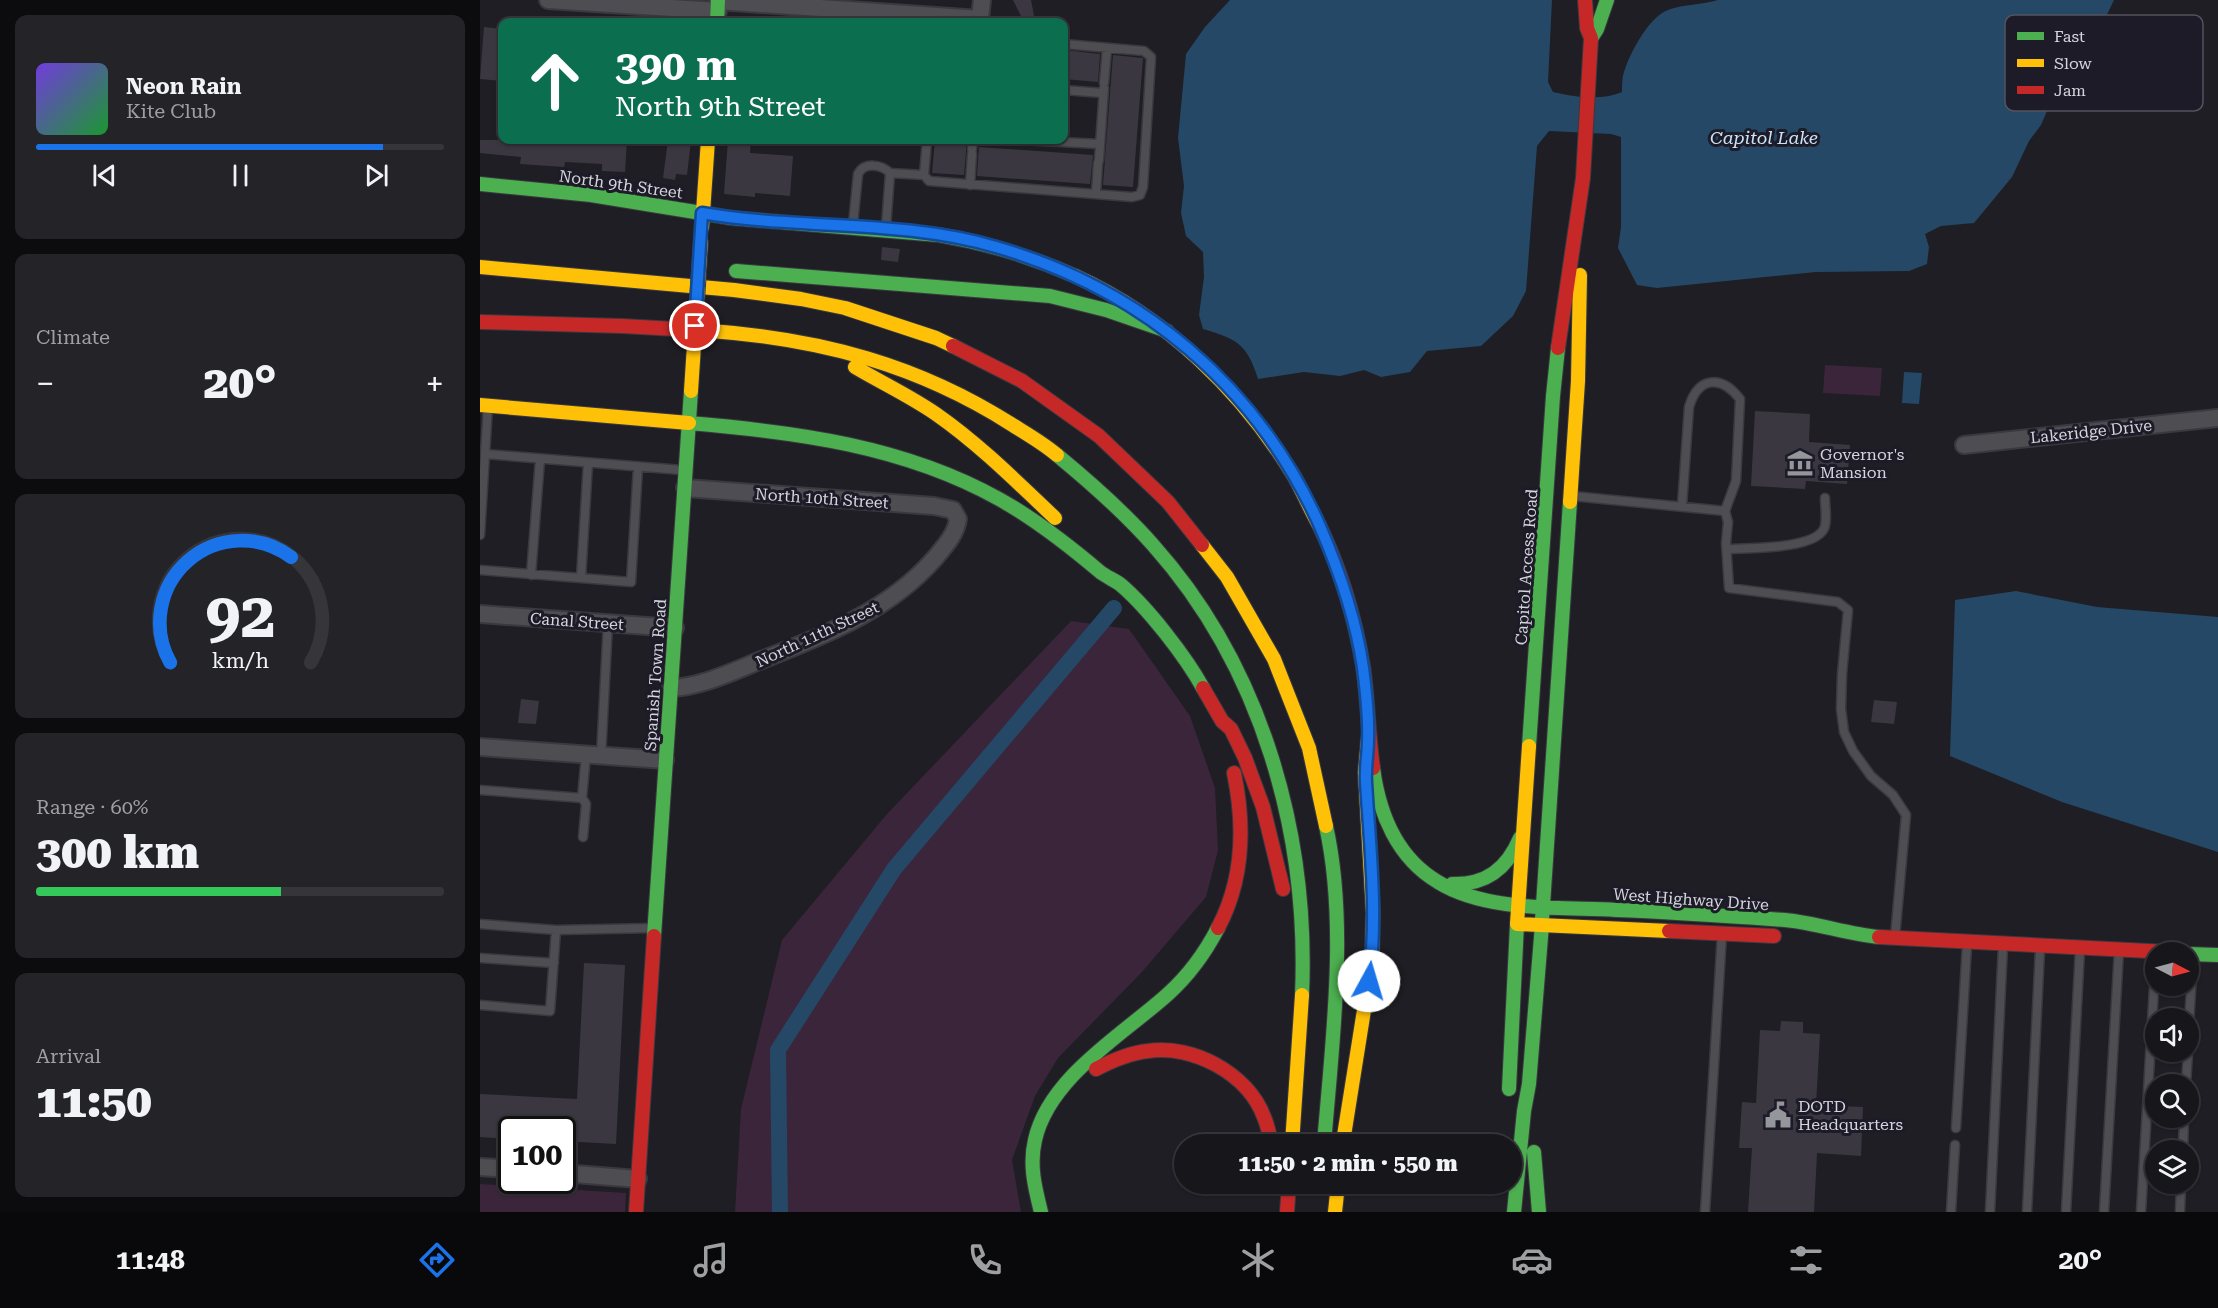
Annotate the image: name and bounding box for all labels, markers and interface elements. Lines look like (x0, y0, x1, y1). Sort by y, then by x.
legend (2005, 15, 2203, 111)
text: Fast (2054, 27, 2085, 46)
text: 390 m (615, 41, 737, 90)
icon: ahead (516, 42, 594, 120)
text: Slow (2054, 54, 2092, 73)
text: Neon Rain (126, 74, 241, 99)
text: Jam (2054, 81, 2086, 100)
text: North 9th Street (615, 91, 826, 123)
text: Kite Club (126, 99, 216, 123)
water label: Capitol Lake (1710, 127, 1818, 148)
icon: previous (88, 159, 121, 192)
icon: pause (224, 159, 257, 192)
icon: next (360, 159, 393, 192)
street label: North 9th Street (558, 166, 684, 203)
pin (669, 300, 720, 351)
icon: arrive (678, 309, 711, 342)
text: Climate (36, 325, 110, 349)
text: 20° (204, 356, 277, 409)
text: − (36, 364, 54, 403)
text: + (426, 364, 444, 403)
street label: Lakeridge Drive (2029, 416, 2153, 447)
place label: Governor's Mansion (1820, 445, 1905, 482)
museum icon: Governor's Mansion (1785, 448, 1815, 478)
street label: North 10th Street (755, 484, 889, 513)
street label: Capitol Access Road (1512, 488, 1541, 646)
text: 92 (205, 579, 275, 652)
street label: Spanish Town Road (641, 598, 670, 752)
street label: North 11th Street (753, 598, 882, 671)
street label: Canal Street (529, 609, 625, 634)
text: km/h (211, 648, 269, 673)
text: Range · 60% (36, 795, 148, 819)
text: 300 km (36, 826, 199, 879)
street label: West Highway Drive (1612, 885, 1770, 914)
north arrow (2145, 942, 2199, 996)
map controls (2145, 942, 2199, 1194)
position arrow (1337, 949, 1401, 1013)
button: sound (2145, 1008, 2199, 1062)
text: Arrival (36, 1044, 101, 1068)
button: search (2145, 1074, 2199, 1128)
text: 11:50 (36, 1075, 152, 1128)
place label: DOTD Headquarters (1798, 1097, 1903, 1134)
public building icon: DOTD Headquarters (1763, 1100, 1793, 1130)
speed limit sign: 100 (498, 1116, 576, 1194)
button: layers (2145, 1140, 2199, 1194)
text: 11:50 · 2 min · 550 m (1238, 1151, 1458, 1176)
icon: directions (416, 1239, 458, 1281)
icon: music (690, 1239, 732, 1281)
icon: phone (964, 1239, 1006, 1281)
icon: climate (1237, 1239, 1279, 1281)
icon: car (1511, 1239, 1553, 1281)
icon: filters (1785, 1239, 1827, 1281)
text: 11:48 (116, 1244, 185, 1276)
text: 20° (2058, 1244, 2102, 1276)

